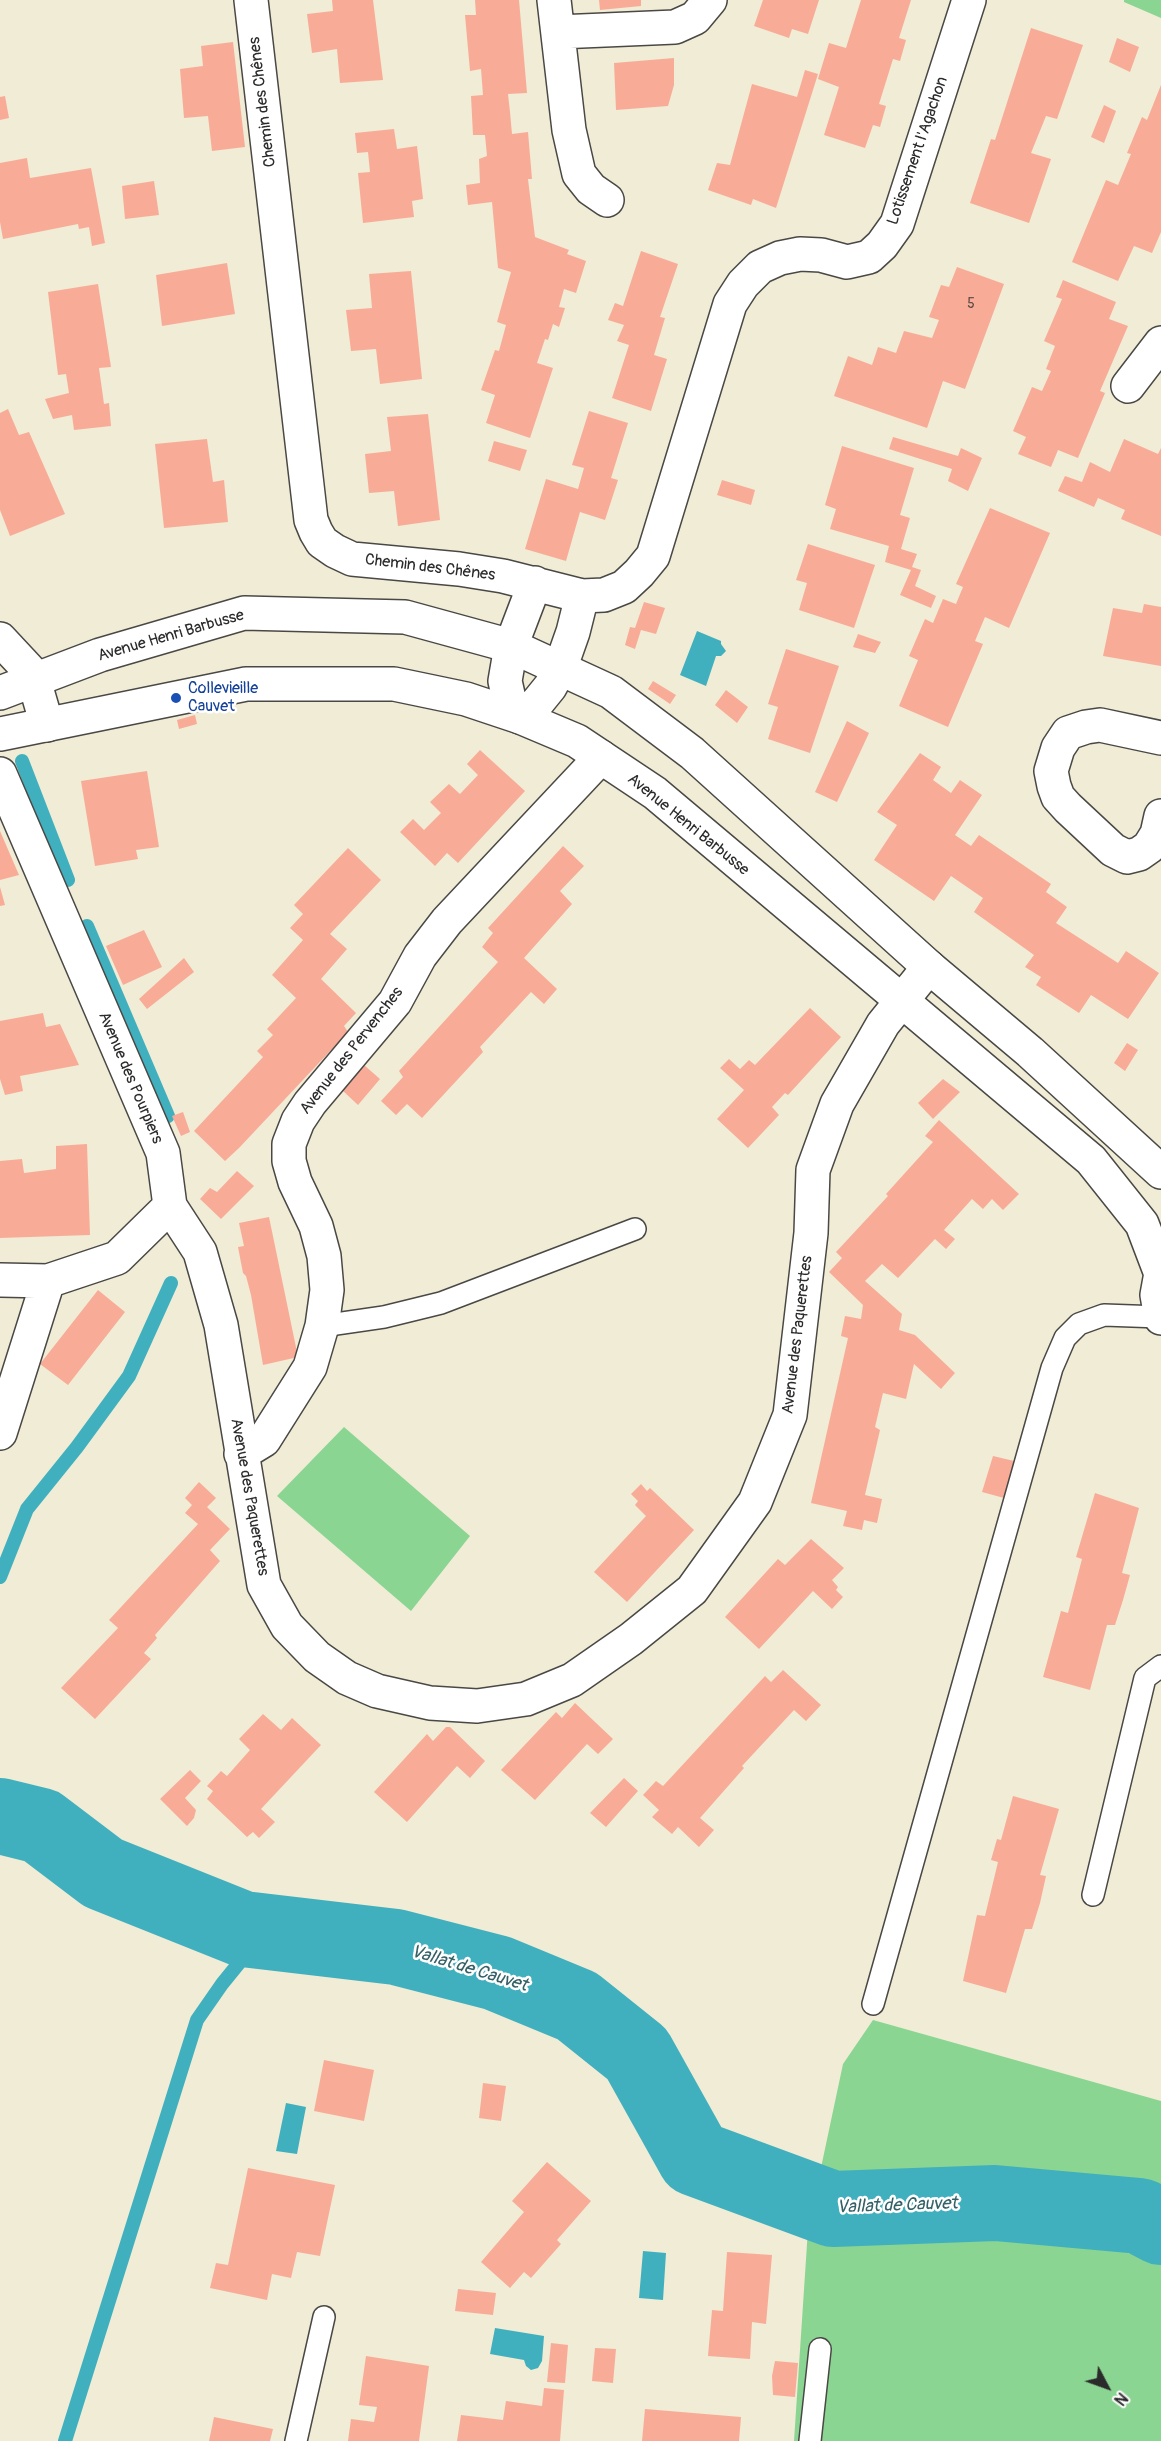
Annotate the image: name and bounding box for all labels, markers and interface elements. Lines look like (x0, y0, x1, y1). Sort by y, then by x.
street label: Chemin des Chênes (245, 36, 281, 168)
street label: Lotissement l'Agachon (884, 74, 952, 228)
house number: 5 (967, 296, 975, 312)
street label: Chemin des Chênes (364, 550, 496, 586)
street label: Avenue Henri Barbusse (96, 606, 246, 666)
place label: Collevieille Cauvet (188, 679, 258, 717)
marker: Collevieille Cauvet (169, 691, 183, 705)
street label: Avenue Henri Barbusse (623, 770, 753, 880)
street label: Avenue des Pervenches (296, 984, 408, 1118)
street label: Avenue des Pourpiers (94, 1009, 166, 1147)
street label: Avenue des Paquerettes (779, 1255, 817, 1415)
street label: Avenue des Paquerettes (226, 1417, 272, 1577)
water label: Vallat de Cauvet (408, 1941, 530, 1997)
water label: Vallat de Cauvet (836, 2193, 958, 2219)
north arrow (1077, 2357, 1137, 2417)
text: N (1109, 2388, 1132, 2409)

